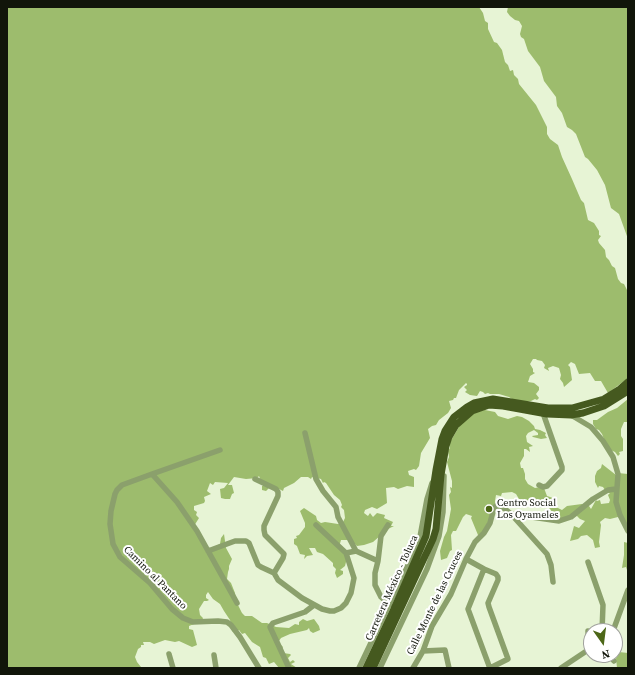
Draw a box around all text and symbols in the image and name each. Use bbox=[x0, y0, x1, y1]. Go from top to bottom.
place label: Centro Social Los Oyameles bbox=[497, 497, 559, 520]
marker: Centro Social Los Oyameles bbox=[484, 504, 494, 514]
street label: Carretera México - Toluca bbox=[363, 533, 421, 643]
street label: Camino al Pantano bbox=[121, 544, 189, 612]
street label: Calle Monte de las Cruces bbox=[405, 549, 465, 657]
north arrow bbox=[583, 623, 623, 663]
text: N bbox=[600, 646, 611, 662]

